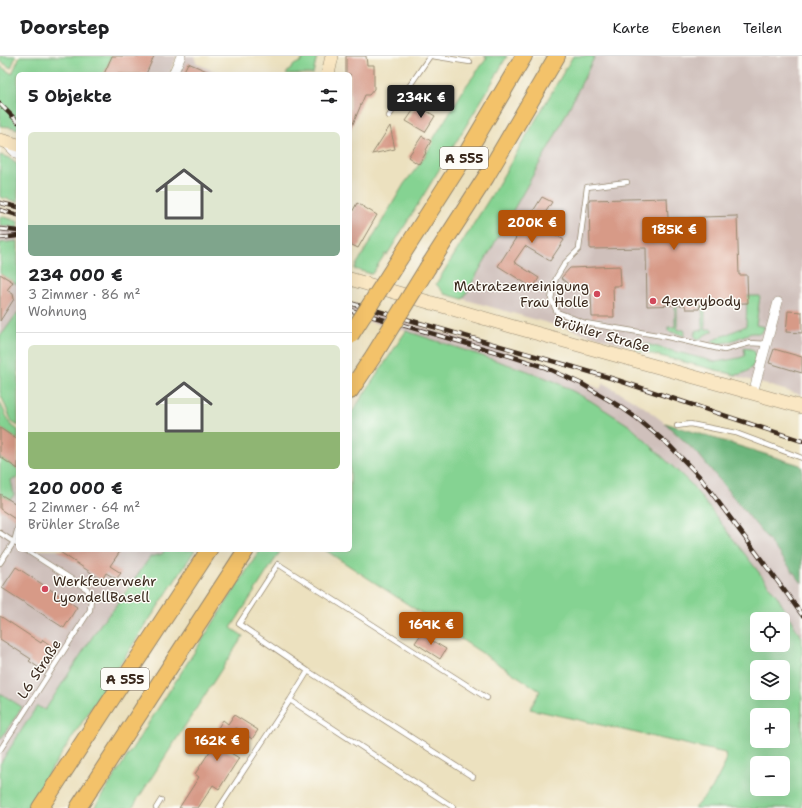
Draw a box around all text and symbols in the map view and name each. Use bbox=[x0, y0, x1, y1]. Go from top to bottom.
text: Doorstep bbox=[20, 15, 109, 40]
text: Karte bbox=[613, 19, 650, 37]
text: Ebenen bbox=[672, 19, 721, 37]
text: Teilen bbox=[743, 19, 782, 37]
text: 5 Objekte bbox=[28, 85, 112, 107]
icon: filters bbox=[318, 85, 340, 107]
pin: 234K € bbox=[388, 85, 454, 119]
text: 234K € bbox=[396, 89, 446, 106]
road number: A 555 bbox=[440, 147, 488, 169]
icon: home bbox=[148, 158, 220, 230]
pin: 200K € bbox=[499, 210, 565, 244]
text: 200K € bbox=[507, 214, 557, 231]
pin: 185K € bbox=[641, 217, 707, 251]
text: 185K € bbox=[651, 221, 697, 238]
text: 234 000 € bbox=[28, 264, 123, 286]
place label: Matratzenreinigung Frau Holle bbox=[454, 277, 589, 311]
text: 3 Zimmer · 86 m² bbox=[28, 286, 140, 303]
marker: Matratzenreinigung Frau Holle bbox=[592, 289, 602, 299]
place label: 4everybody bbox=[661, 292, 741, 310]
marker: 4everybody bbox=[648, 296, 658, 306]
text: Wohnung bbox=[28, 303, 87, 320]
street label: Brühler Straße bbox=[552, 312, 652, 356]
icon: home bbox=[148, 371, 220, 443]
text: 200 000 € bbox=[28, 477, 123, 499]
text: 2 Zimmer · 64 m² bbox=[28, 499, 140, 516]
text: Brühler Straße bbox=[28, 516, 120, 533]
place label: Werkfeuerwehr LyondellBasell bbox=[53, 572, 157, 606]
marker: Werkfeuerwehr LyondellBasell bbox=[40, 584, 50, 594]
pin: 169K € bbox=[398, 612, 464, 646]
map controls bbox=[750, 612, 790, 796]
button: locate bbox=[750, 612, 790, 652]
text: 169K € bbox=[408, 616, 454, 633]
street label: L6 Straße bbox=[13, 636, 65, 702]
button: layers bbox=[750, 660, 790, 700]
road number: A 555 bbox=[101, 668, 149, 690]
button: + bbox=[750, 708, 790, 748]
pin: 162K € bbox=[184, 728, 250, 762]
text: 162K € bbox=[194, 732, 240, 749]
button: − bbox=[750, 756, 790, 796]

